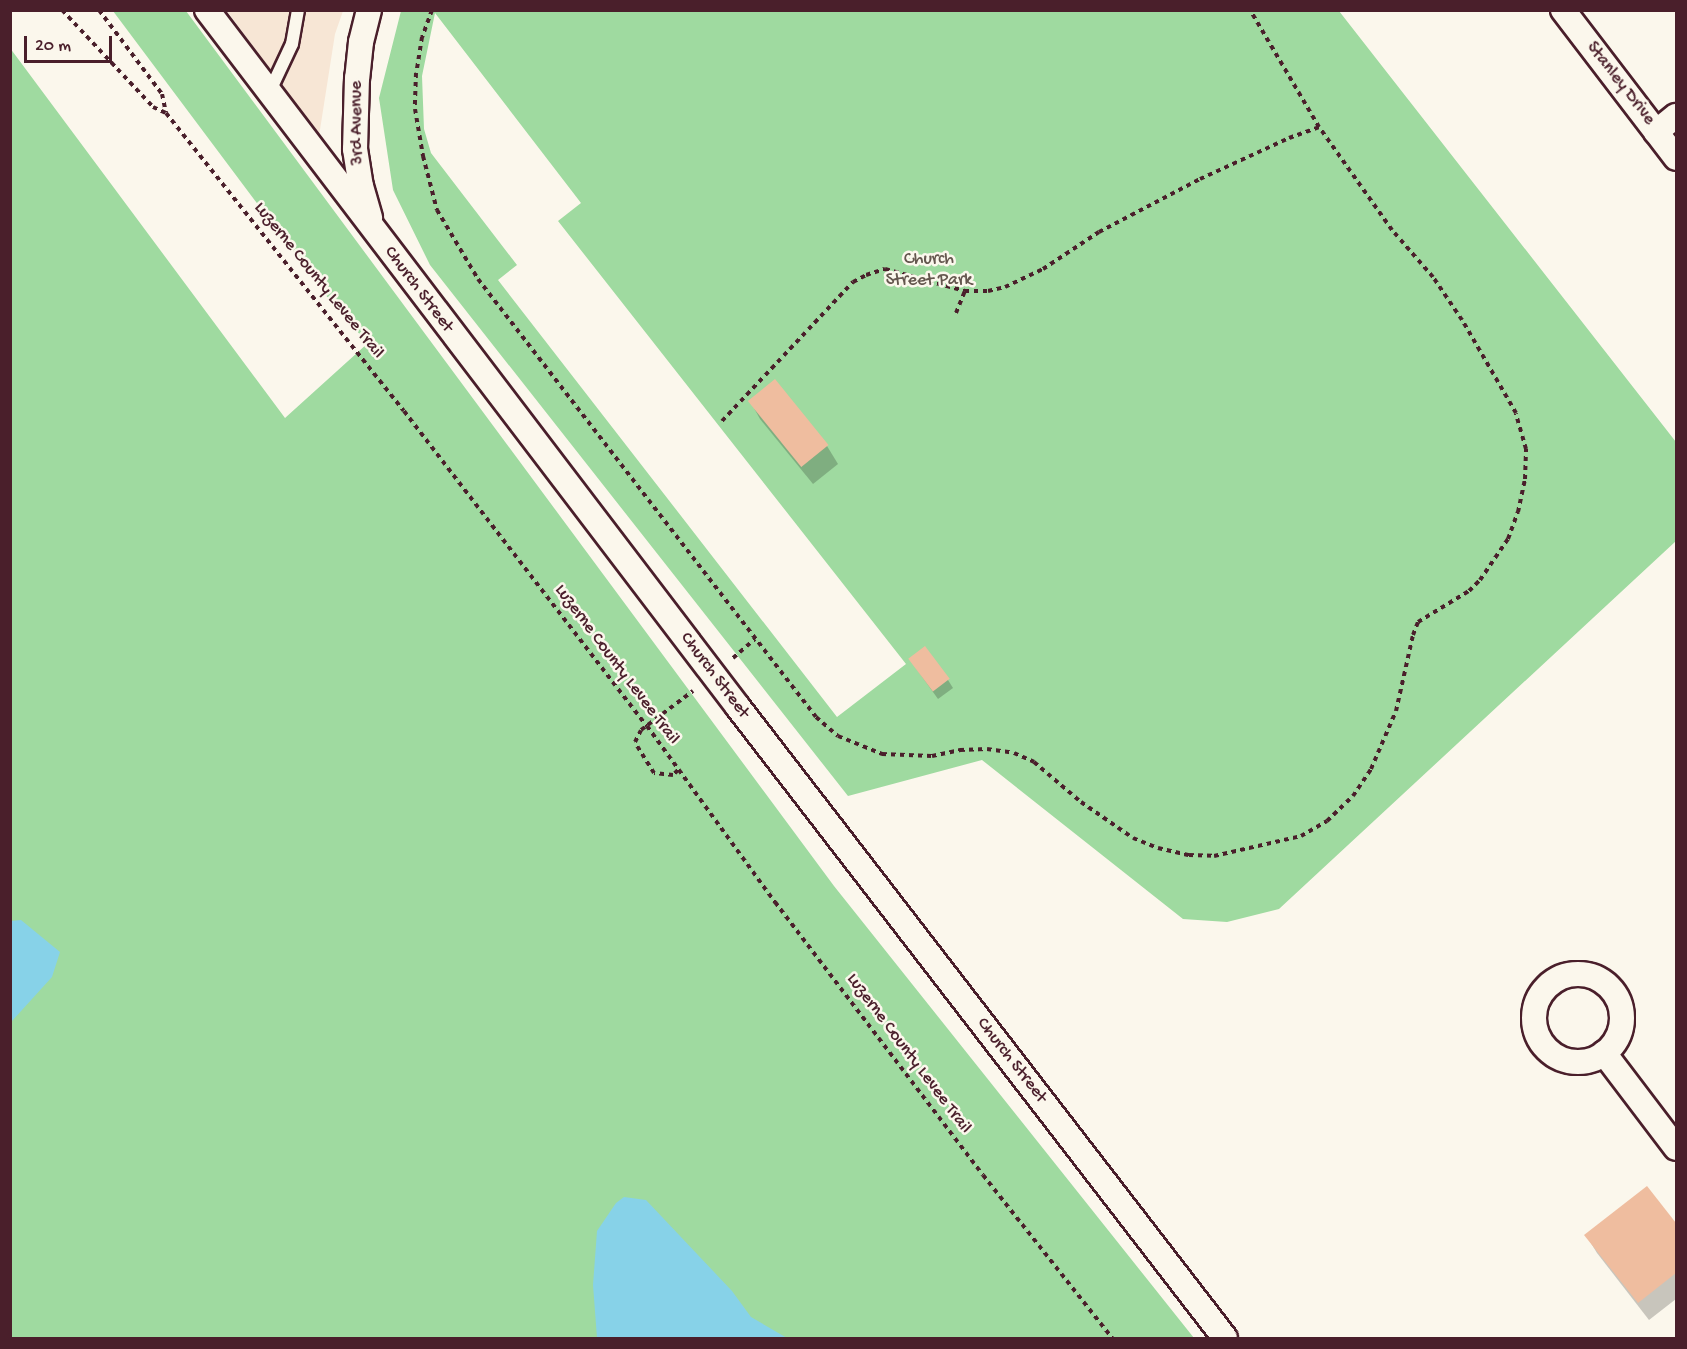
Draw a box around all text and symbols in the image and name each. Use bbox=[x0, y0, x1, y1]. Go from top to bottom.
scale bar bbox=[27, 24, 116, 62]
text: 20 m bbox=[35, 36, 71, 57]
street label: Stanley Drive bbox=[1581, 38, 1659, 130]
street label: 3rd Avenue bbox=[346, 80, 370, 166]
street label: Luzerne County Levee Trail bbox=[248, 198, 388, 364]
street label: Church Street bbox=[379, 243, 457, 337]
park label: Church Street Park bbox=[886, 250, 972, 292]
street label: Luzerne County Levee Trail bbox=[549, 581, 683, 749]
street label: Church Street bbox=[675, 629, 753, 723]
street label: Luzerne County Levee Trail bbox=[841, 970, 975, 1138]
street label: Church Street bbox=[971, 1014, 1051, 1108]

